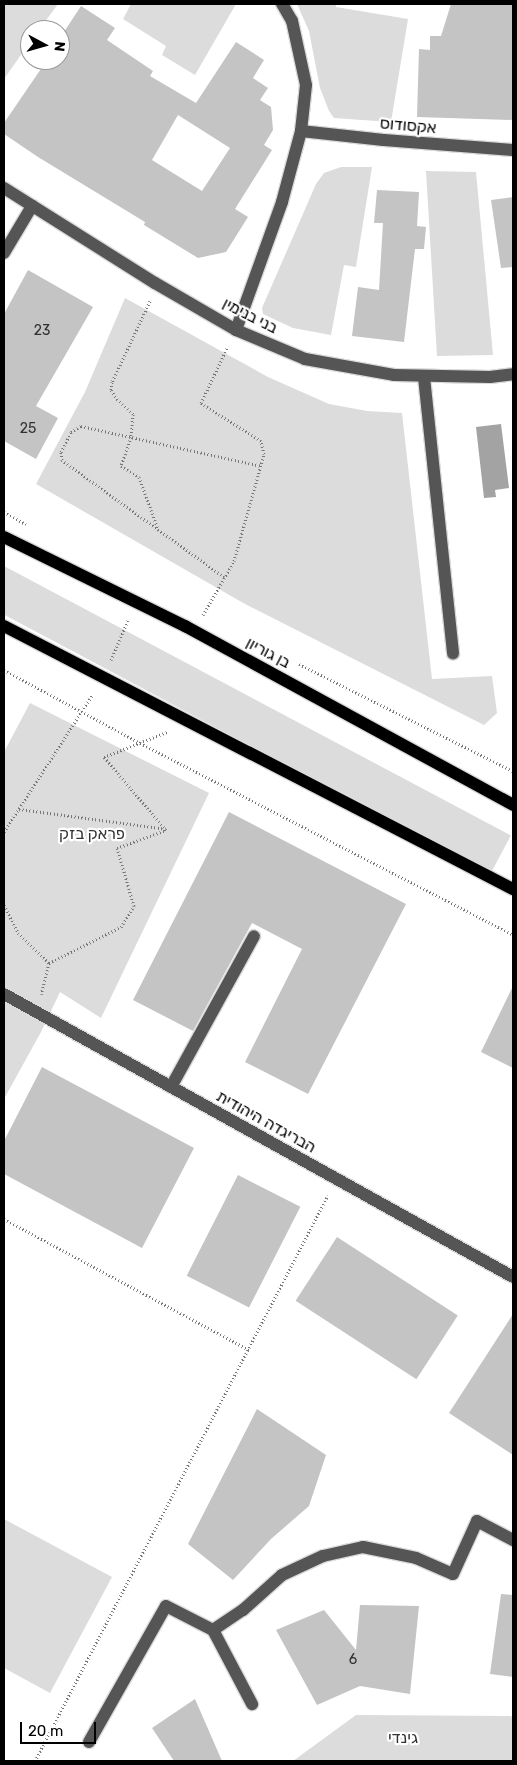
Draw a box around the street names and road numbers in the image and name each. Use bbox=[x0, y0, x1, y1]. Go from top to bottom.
street label: אקסודוס bbox=[379, 114, 437, 138]
street label: בני בנימין bbox=[219, 294, 281, 338]
street label: בן גוריון bbox=[242, 633, 294, 673]
street label: הבריגדה היהודית bbox=[213, 1087, 319, 1157]

